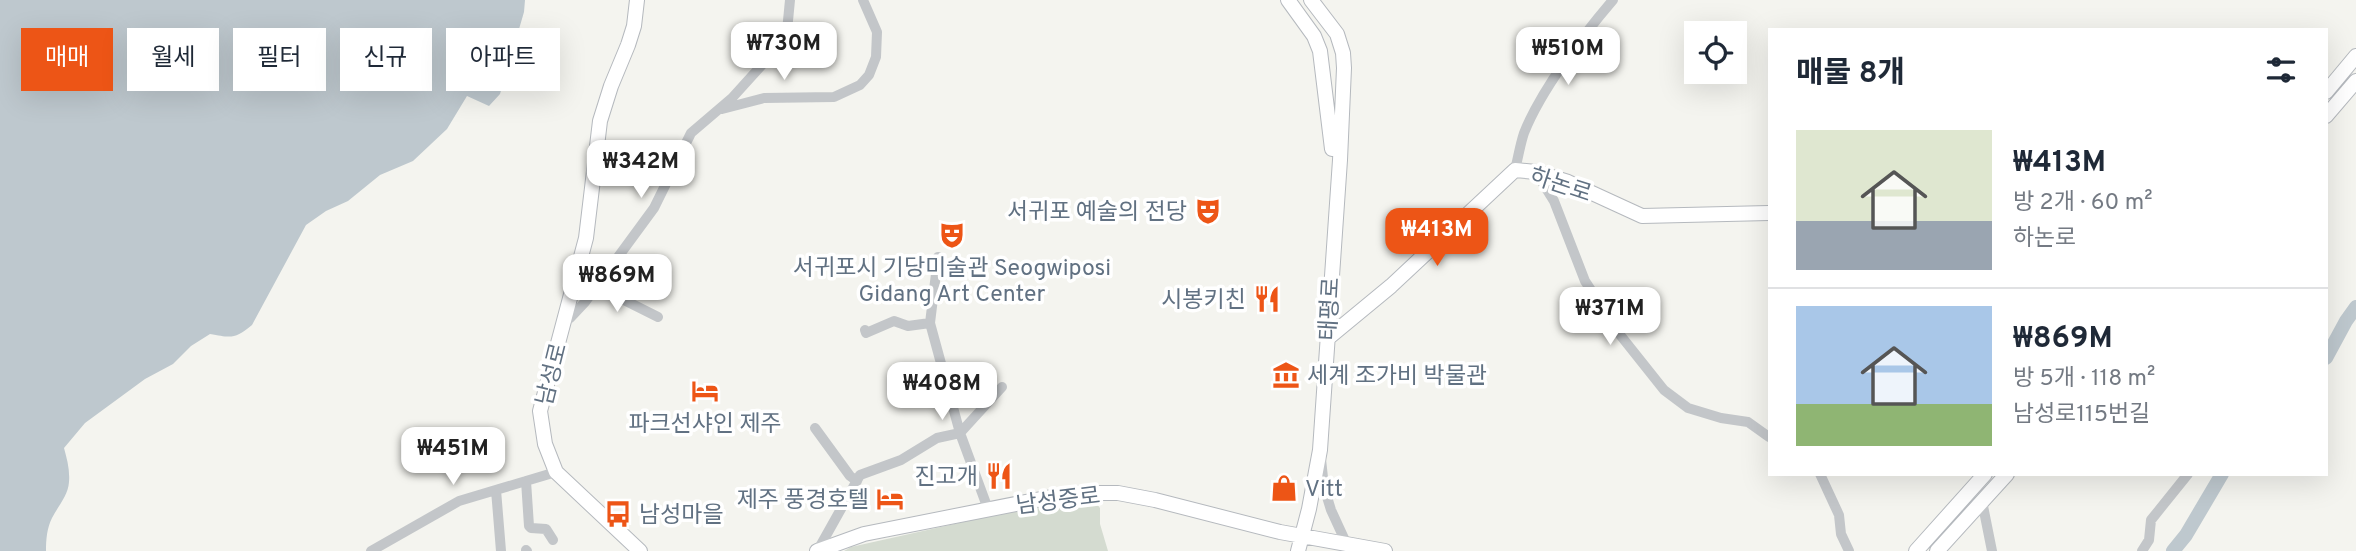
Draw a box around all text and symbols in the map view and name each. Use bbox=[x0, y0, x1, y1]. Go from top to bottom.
map controls bbox=[1684, 21, 1747, 84]
button: locate bbox=[1684, 21, 1747, 84]
pin: ₩730M bbox=[735, 22, 833, 82]
chip: 매매 bbox=[21, 28, 113, 91]
chip: 월세 bbox=[127, 28, 219, 91]
chip: 필터 bbox=[233, 28, 326, 91]
chip: 신규 bbox=[340, 28, 432, 91]
chip: 아파트 bbox=[446, 28, 560, 91]
pin: ₩510M bbox=[1519, 28, 1617, 87]
text: ₩730M bbox=[747, 30, 821, 59]
text: ₩510M bbox=[1532, 35, 1604, 64]
icon: filters bbox=[2262, 51, 2300, 89]
text: 매물 8개 bbox=[1796, 56, 1905, 93]
pin: ₩342M bbox=[592, 140, 690, 200]
text: ₩413M bbox=[2013, 145, 2106, 182]
text: ₩342M bbox=[603, 148, 679, 177]
icon: home bbox=[1852, 158, 1936, 242]
street label: 하논로 bbox=[1526, 163, 1595, 210]
text: 방 2개 · 60 m² bbox=[2013, 189, 2153, 218]
theatre icon: 서귀포 예술의 전당 bbox=[1193, 196, 1223, 226]
place label: 서귀포 예술의 전당 bbox=[1007, 199, 1187, 228]
pin: ₩413M bbox=[1388, 208, 1486, 268]
text: ₩413M bbox=[1401, 216, 1473, 245]
theatre icon: 서귀포시 기당미술관 Seogwiposi Gidang Art Center bbox=[937, 220, 967, 250]
text: 하논로 bbox=[2013, 225, 2076, 254]
pin: ₩869M bbox=[568, 254, 666, 314]
place label: 서귀포시 기당미술관 Seogwiposi Gidang Art Center bbox=[793, 255, 1111, 310]
text: ₩869M bbox=[579, 262, 655, 291]
street label: 태평로 bbox=[1315, 277, 1348, 342]
restaurant icon: 시봉키친 bbox=[1252, 284, 1282, 314]
place label: 시봉키친 bbox=[1161, 287, 1246, 316]
pin: ₩371M bbox=[1561, 288, 1659, 347]
text: ₩371M bbox=[1575, 295, 1645, 324]
text: ₩869M bbox=[2013, 321, 2113, 358]
icon: home bbox=[1852, 334, 1936, 418]
street label: 남성로 bbox=[532, 340, 575, 409]
museum icon: 세계 조가비 박물관 bbox=[1271, 360, 1301, 390]
pin: ₩408M bbox=[893, 362, 991, 422]
place label: 세계 조가비 박물관 bbox=[1307, 363, 1487, 392]
text: 방 5개 · 118 m² bbox=[2013, 365, 2155, 394]
text: ₩408M bbox=[903, 370, 981, 399]
hotel icon: 파크선샤인 제주 bbox=[690, 376, 720, 406]
text: 남성로115번길 bbox=[2013, 401, 2150, 430]
place label: 파크선샤인 제주 bbox=[628, 411, 782, 440]
pin: ₩451M bbox=[404, 428, 502, 487]
text: ₩451M bbox=[417, 435, 489, 464]
restaurant icon: 진고개 bbox=[984, 461, 1014, 491]
place label: 진고개 bbox=[915, 464, 978, 493]
shop icon: Vitt bbox=[1269, 473, 1299, 503]
place label: Vitt bbox=[1305, 476, 1343, 505]
street label: 남성중로 bbox=[1015, 483, 1102, 522]
hotel icon: 제주 풍경호텔 bbox=[875, 484, 905, 514]
place label: 제주 풍경호텔 bbox=[737, 487, 869, 516]
bus stop icon: 남성마을 bbox=[603, 499, 633, 529]
place label: 남성마을 bbox=[639, 502, 724, 531]

